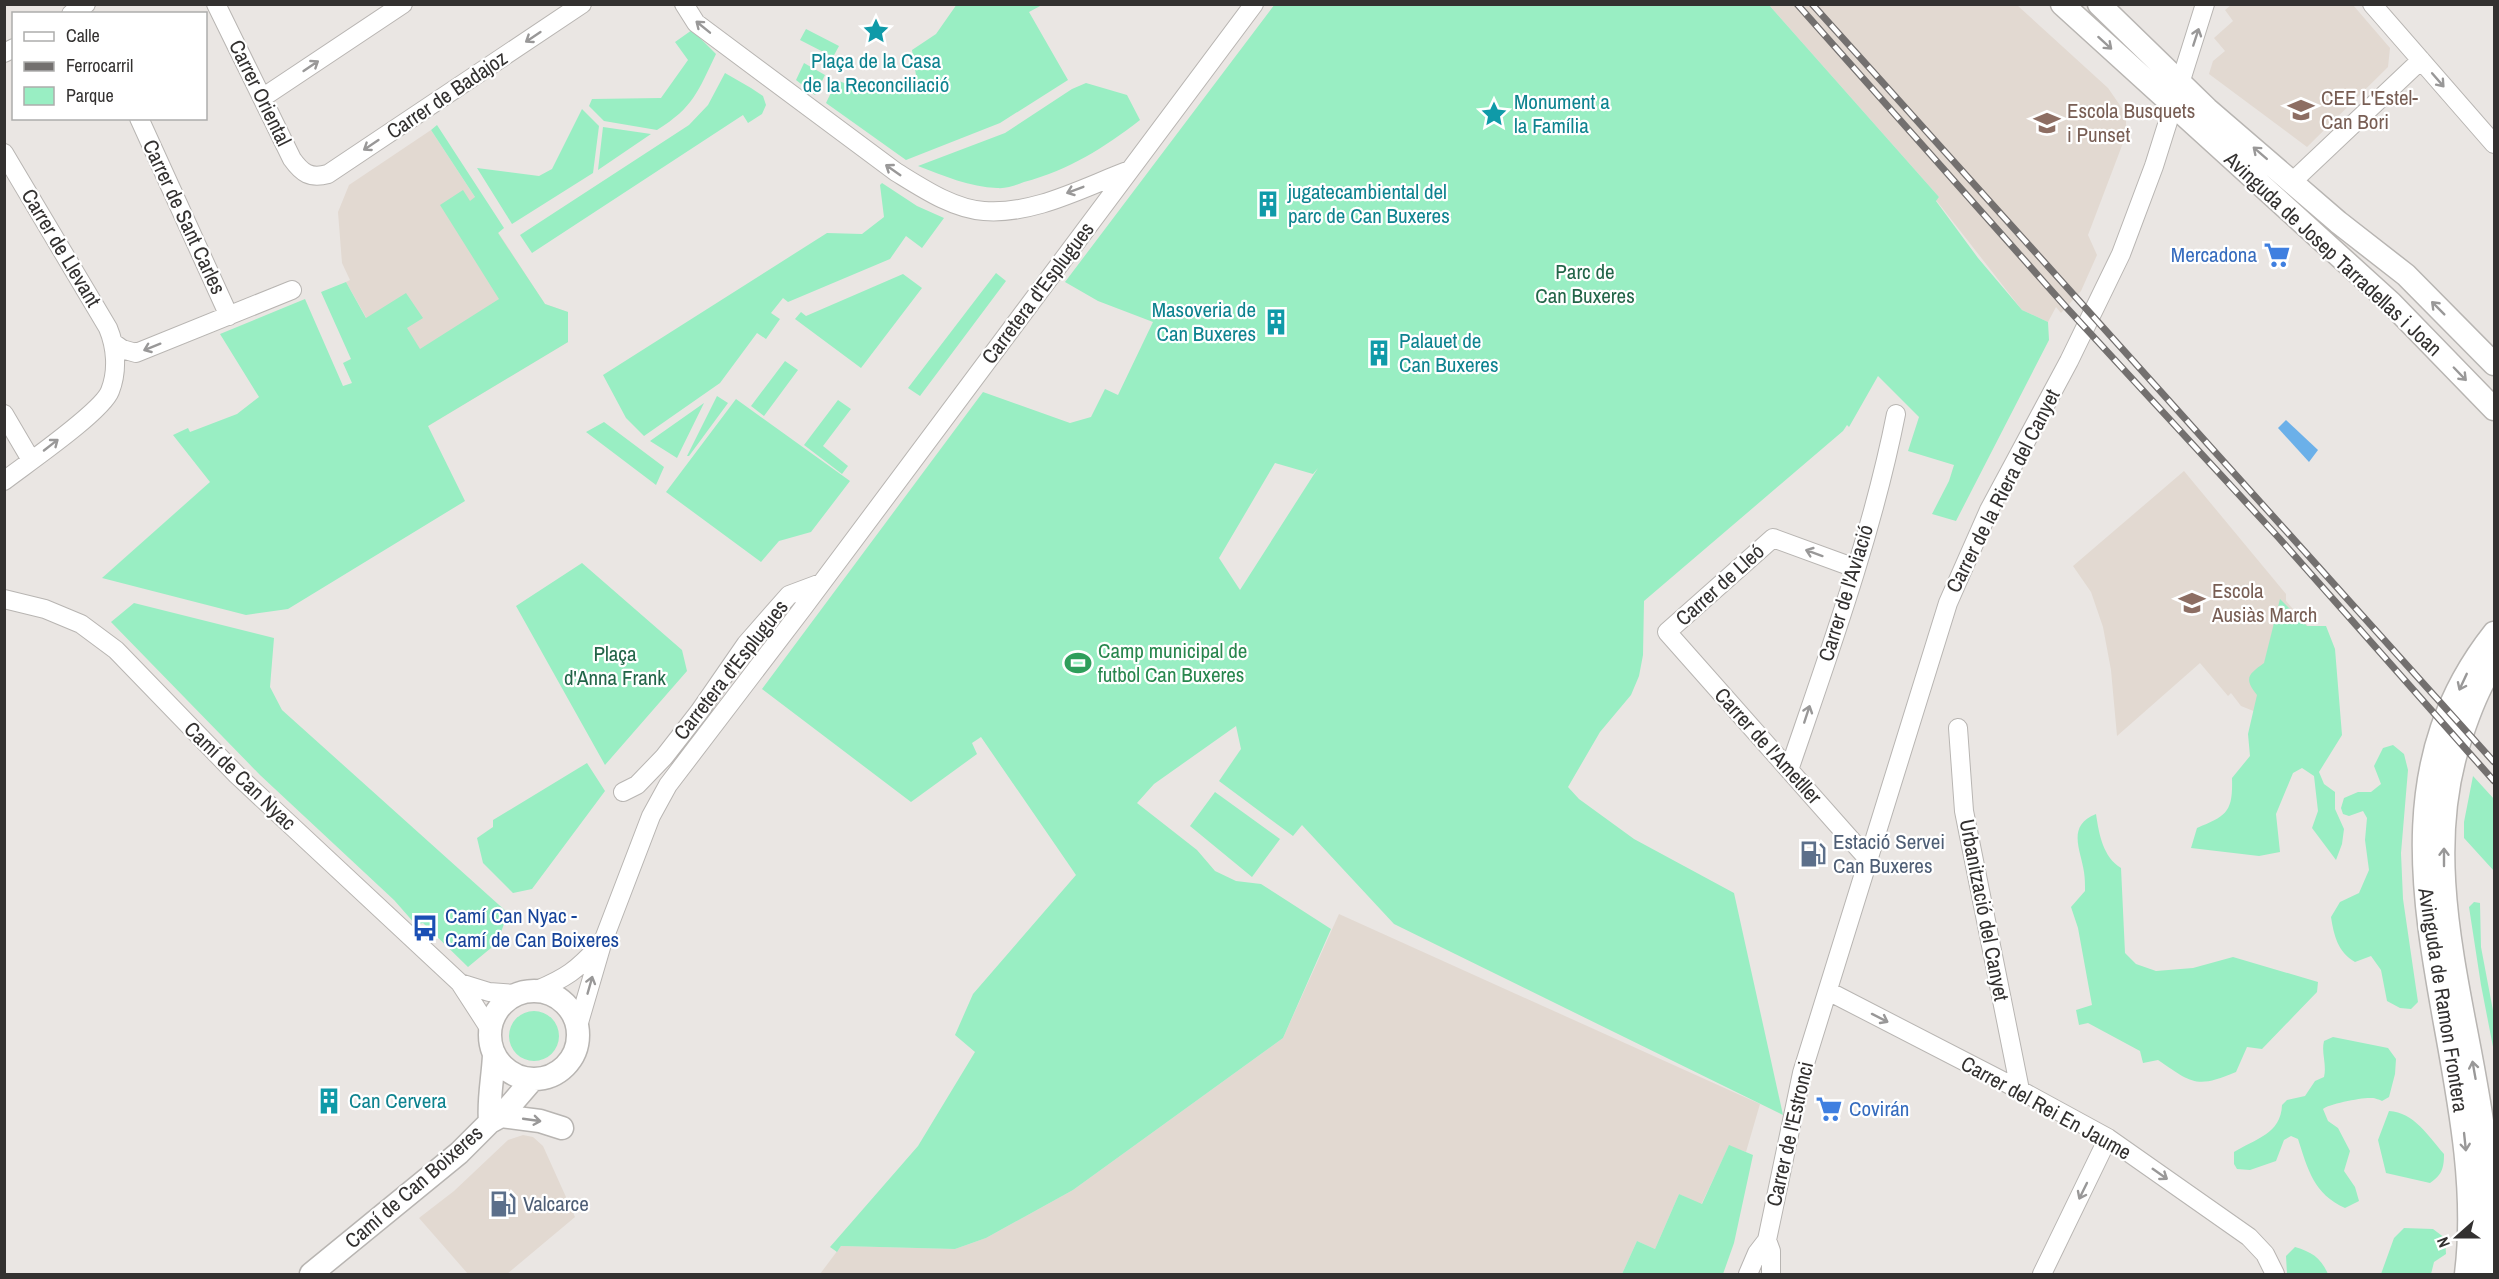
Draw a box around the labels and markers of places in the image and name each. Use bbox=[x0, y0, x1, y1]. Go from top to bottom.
place icon: Plaça de la Casa de la Reconciliació bbox=[861, 16, 891, 46]
place label: Plaça de la Casa de la Reconciliació bbox=[803, 46, 949, 99]
place label: CEE L'Estel- Can Bori bbox=[2321, 83, 2418, 136]
place label: Monument a la Família bbox=[1514, 87, 1610, 140]
school or university icon: CEE L'Estel- Can Bori bbox=[2286, 95, 2316, 125]
place label: Escola Busquets i Punset bbox=[2067, 96, 2195, 149]
place icon: Monument a la Família bbox=[1479, 99, 1509, 129]
school or university icon: Escola Busquets i Punset bbox=[2032, 108, 2062, 138]
place label: jugatecambiental del parc de Can Buxeres bbox=[1287, 177, 1450, 230]
building icon: jugatecambiental del parc de Can Buxeres bbox=[1253, 189, 1283, 219]
place label: Mercadona bbox=[2171, 240, 2257, 269]
supermarket icon: Mercadona bbox=[2262, 240, 2292, 270]
place label: Masoveria de Can Buxeres bbox=[1152, 295, 1256, 348]
building icon: Masoveria de Can Buxeres bbox=[1261, 307, 1291, 337]
place label: Palauet de Can Buxeres bbox=[1399, 326, 1499, 379]
building icon: Palauet de Can Buxeres bbox=[1364, 338, 1394, 368]
place label: Escola Ausiàs March bbox=[2211, 576, 2317, 629]
school or university icon: Escola Ausiàs March bbox=[2177, 588, 2207, 618]
place label: Camp municipal de futbol Can Buxeres bbox=[1098, 636, 1247, 689]
sports icon: Camp municipal de futbol Can Buxeres bbox=[1063, 648, 1093, 678]
place label: Estació Servei Can Buxeres bbox=[1833, 827, 1945, 880]
fuel station icon: Estació Servei Can Buxeres bbox=[1798, 839, 1828, 869]
place label: Camí Can Nyac - Camí de Can Boixeres bbox=[445, 901, 619, 954]
bus stop icon: Camí Can Nyac - Camí de Can Boixeres bbox=[410, 913, 440, 943]
building icon: Can Cervera bbox=[314, 1086, 344, 1116]
place label: Can Cervera bbox=[349, 1086, 447, 1115]
supermarket icon: Covirán bbox=[1814, 1094, 1844, 1124]
place label: Covirán bbox=[1849, 1094, 1909, 1123]
fuel station icon: Valcarce bbox=[488, 1189, 518, 1219]
place label: Valcarce bbox=[523, 1189, 589, 1218]

